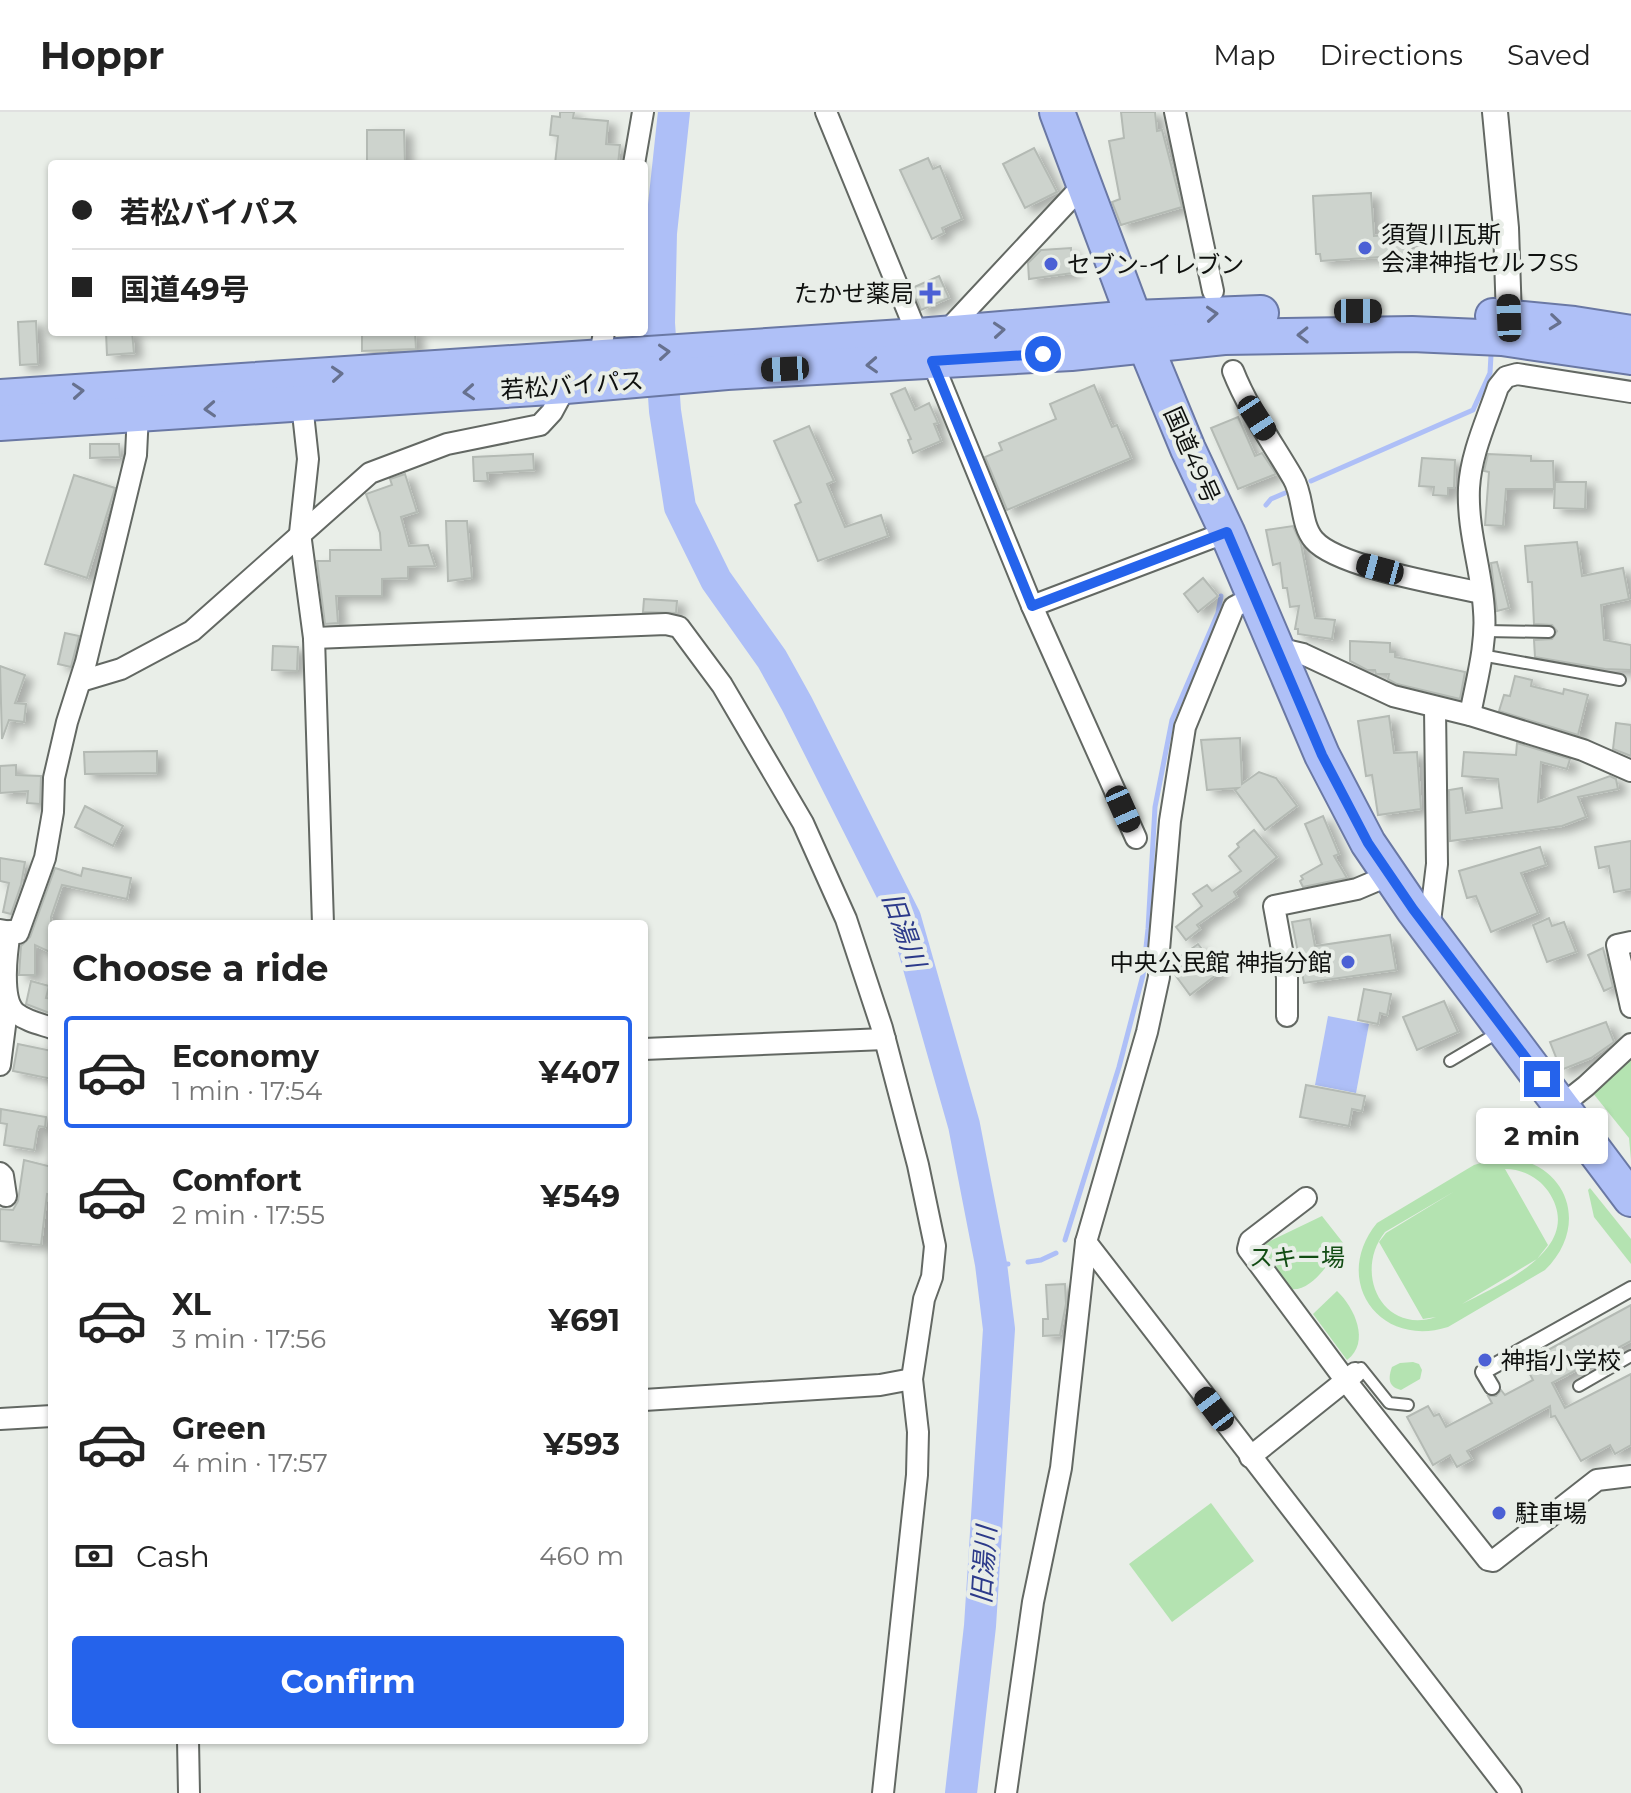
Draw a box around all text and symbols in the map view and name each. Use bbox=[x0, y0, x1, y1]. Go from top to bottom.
text: Hoppr bbox=[40, 32, 164, 79]
text: Map bbox=[1213, 38, 1275, 72]
text: Directions bbox=[1319, 38, 1463, 72]
text: Saved bbox=[1507, 38, 1591, 72]
text: 若松バイパス bbox=[120, 194, 299, 231]
place label: 須賀川瓦斯 会津神指セルフSS bbox=[1381, 220, 1579, 277]
marker: 須賀川瓦斯 会津神指セルフSS bbox=[1356, 239, 1374, 257]
place label: セブン-イレブン bbox=[1067, 250, 1244, 279]
marker: セブン-イレブン bbox=[1042, 255, 1060, 273]
text: 国道49号 bbox=[120, 271, 250, 308]
place label: たかせ薬局 bbox=[794, 279, 914, 308]
marker: たかせ薬局 bbox=[921, 284, 939, 302]
car bbox=[1496, 294, 1522, 342]
car bbox=[1334, 299, 1382, 323]
one-way arrow bbox=[1206, 306, 1219, 323]
one-way arrow bbox=[1549, 313, 1562, 330]
one-way arrow bbox=[993, 322, 1006, 339]
one-way arrow bbox=[1296, 327, 1309, 344]
route start bbox=[1025, 336, 1061, 372]
one-way arrow bbox=[658, 344, 671, 361]
car bbox=[760, 356, 810, 382]
one-way arrow bbox=[865, 356, 878, 373]
one-way arrow bbox=[331, 366, 344, 383]
street label: 若松バイパス bbox=[499, 366, 645, 404]
one-way arrow bbox=[72, 383, 85, 400]
one-way arrow bbox=[462, 384, 475, 401]
car bbox=[1234, 391, 1280, 445]
one-way arrow bbox=[203, 400, 216, 417]
street label: 国道49号 bbox=[1158, 402, 1226, 508]
car bbox=[1354, 551, 1406, 587]
car bbox=[1102, 782, 1144, 836]
water label: 旧湯川 bbox=[876, 888, 933, 975]
text: Choose a ride bbox=[72, 946, 329, 990]
place label: 中央公民館 神指分館 bbox=[1110, 948, 1332, 977]
marker: 中央公民館 神指分館 bbox=[1339, 953, 1357, 971]
icon: car bbox=[76, 1036, 148, 1108]
text: Economy bbox=[172, 1038, 319, 1075]
text: ¥407 bbox=[539, 1054, 620, 1091]
route end bbox=[1524, 1061, 1560, 1097]
text: 1 min · 17:54 bbox=[172, 1075, 322, 1107]
callout: 2 min bbox=[1476, 1107, 1608, 1163]
text: 2 min bbox=[1504, 1120, 1580, 1152]
icon: car bbox=[76, 1160, 148, 1232]
text: Comfort bbox=[172, 1162, 302, 1199]
text: ¥549 bbox=[540, 1178, 620, 1215]
text: 2 min · 17:55 bbox=[172, 1199, 325, 1231]
park label: スキー場 bbox=[1249, 1243, 1345, 1272]
icon: car bbox=[76, 1284, 148, 1356]
text: XL bbox=[172, 1286, 211, 1323]
text: ¥691 bbox=[548, 1302, 620, 1339]
text: 3 min · 17:56 bbox=[172, 1323, 326, 1355]
place label: 神指小学校 bbox=[1501, 1346, 1621, 1375]
marker: 神指小学校 bbox=[1476, 1351, 1494, 1369]
car bbox=[1190, 1383, 1238, 1435]
icon: car bbox=[76, 1408, 148, 1480]
text: Green bbox=[172, 1410, 266, 1447]
text: ¥593 bbox=[544, 1426, 620, 1463]
text: 4 min · 17:57 bbox=[172, 1447, 328, 1479]
place label: 駐車場 bbox=[1515, 1499, 1587, 1528]
marker: 駐車場 bbox=[1490, 1504, 1508, 1522]
water label: 旧湯川 bbox=[965, 1522, 1003, 1605]
icon: cash bbox=[72, 1534, 116, 1578]
text: Cash bbox=[136, 1538, 210, 1575]
text: 460 m bbox=[539, 1540, 624, 1572]
button: Confirm bbox=[72, 1636, 624, 1728]

